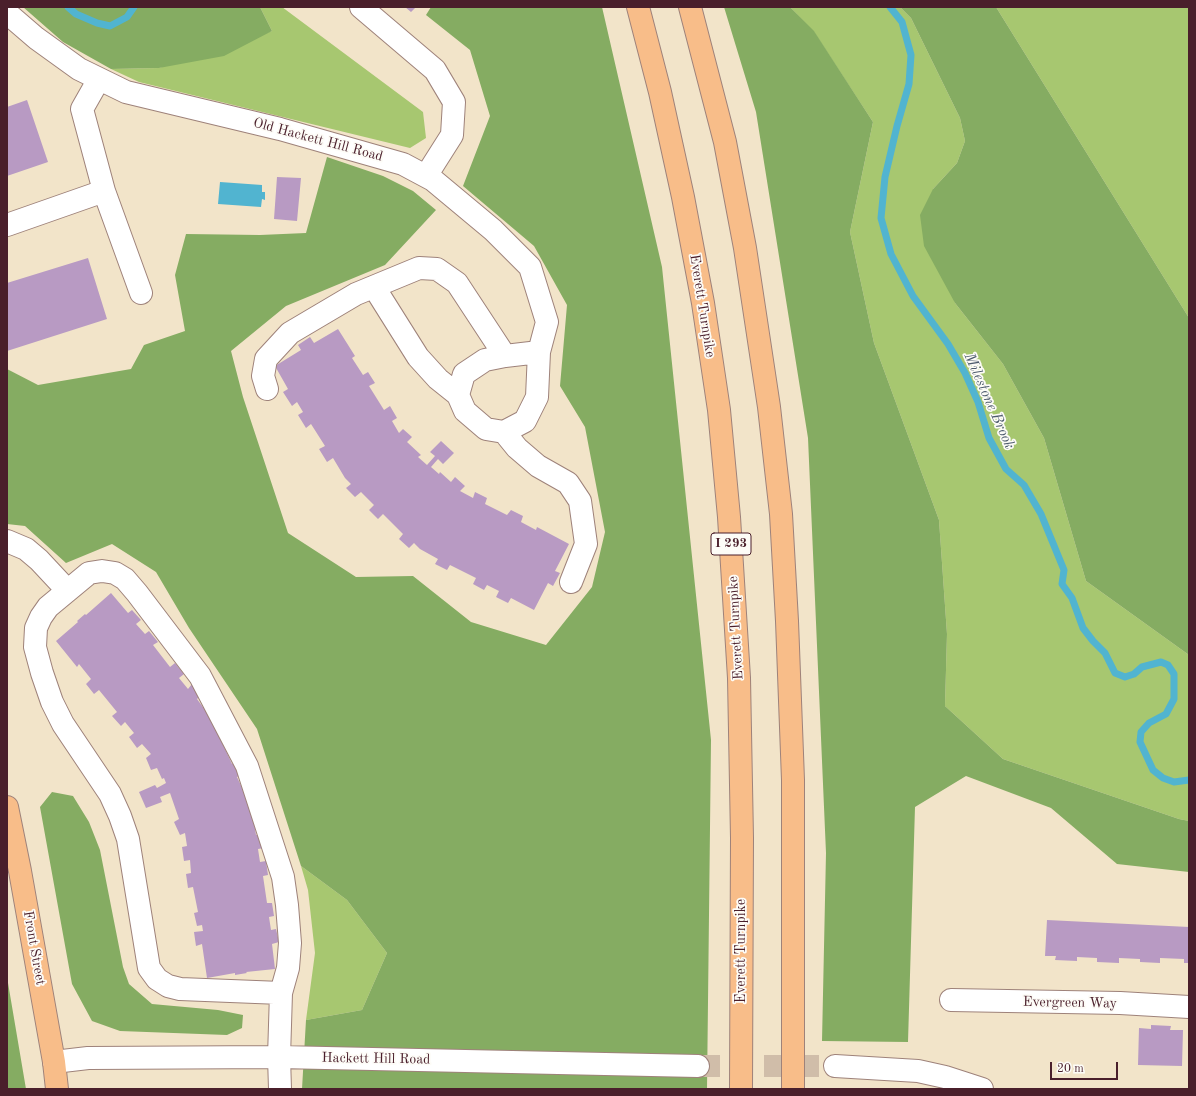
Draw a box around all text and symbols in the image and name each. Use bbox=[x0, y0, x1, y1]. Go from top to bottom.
street label: Old Hackett Hill Road bbox=[251, 115, 385, 165]
street label: Everett Turnpike bbox=[686, 253, 718, 359]
water label: Milestone Brook bbox=[960, 350, 1018, 452]
road number: I 293 bbox=[711, 533, 751, 555]
street label: Everett Turnpike bbox=[725, 575, 747, 681]
street label: Everett Turnpike bbox=[733, 899, 749, 1003]
street label: Front Street bbox=[19, 909, 49, 987]
street label: Evergreen Way bbox=[1023, 994, 1117, 1012]
street label: Hackett Hill Road bbox=[321, 1050, 431, 1068]
scale bar bbox=[1052, 1054, 1120, 1080]
text: 20 m bbox=[1057, 1063, 1084, 1075]

